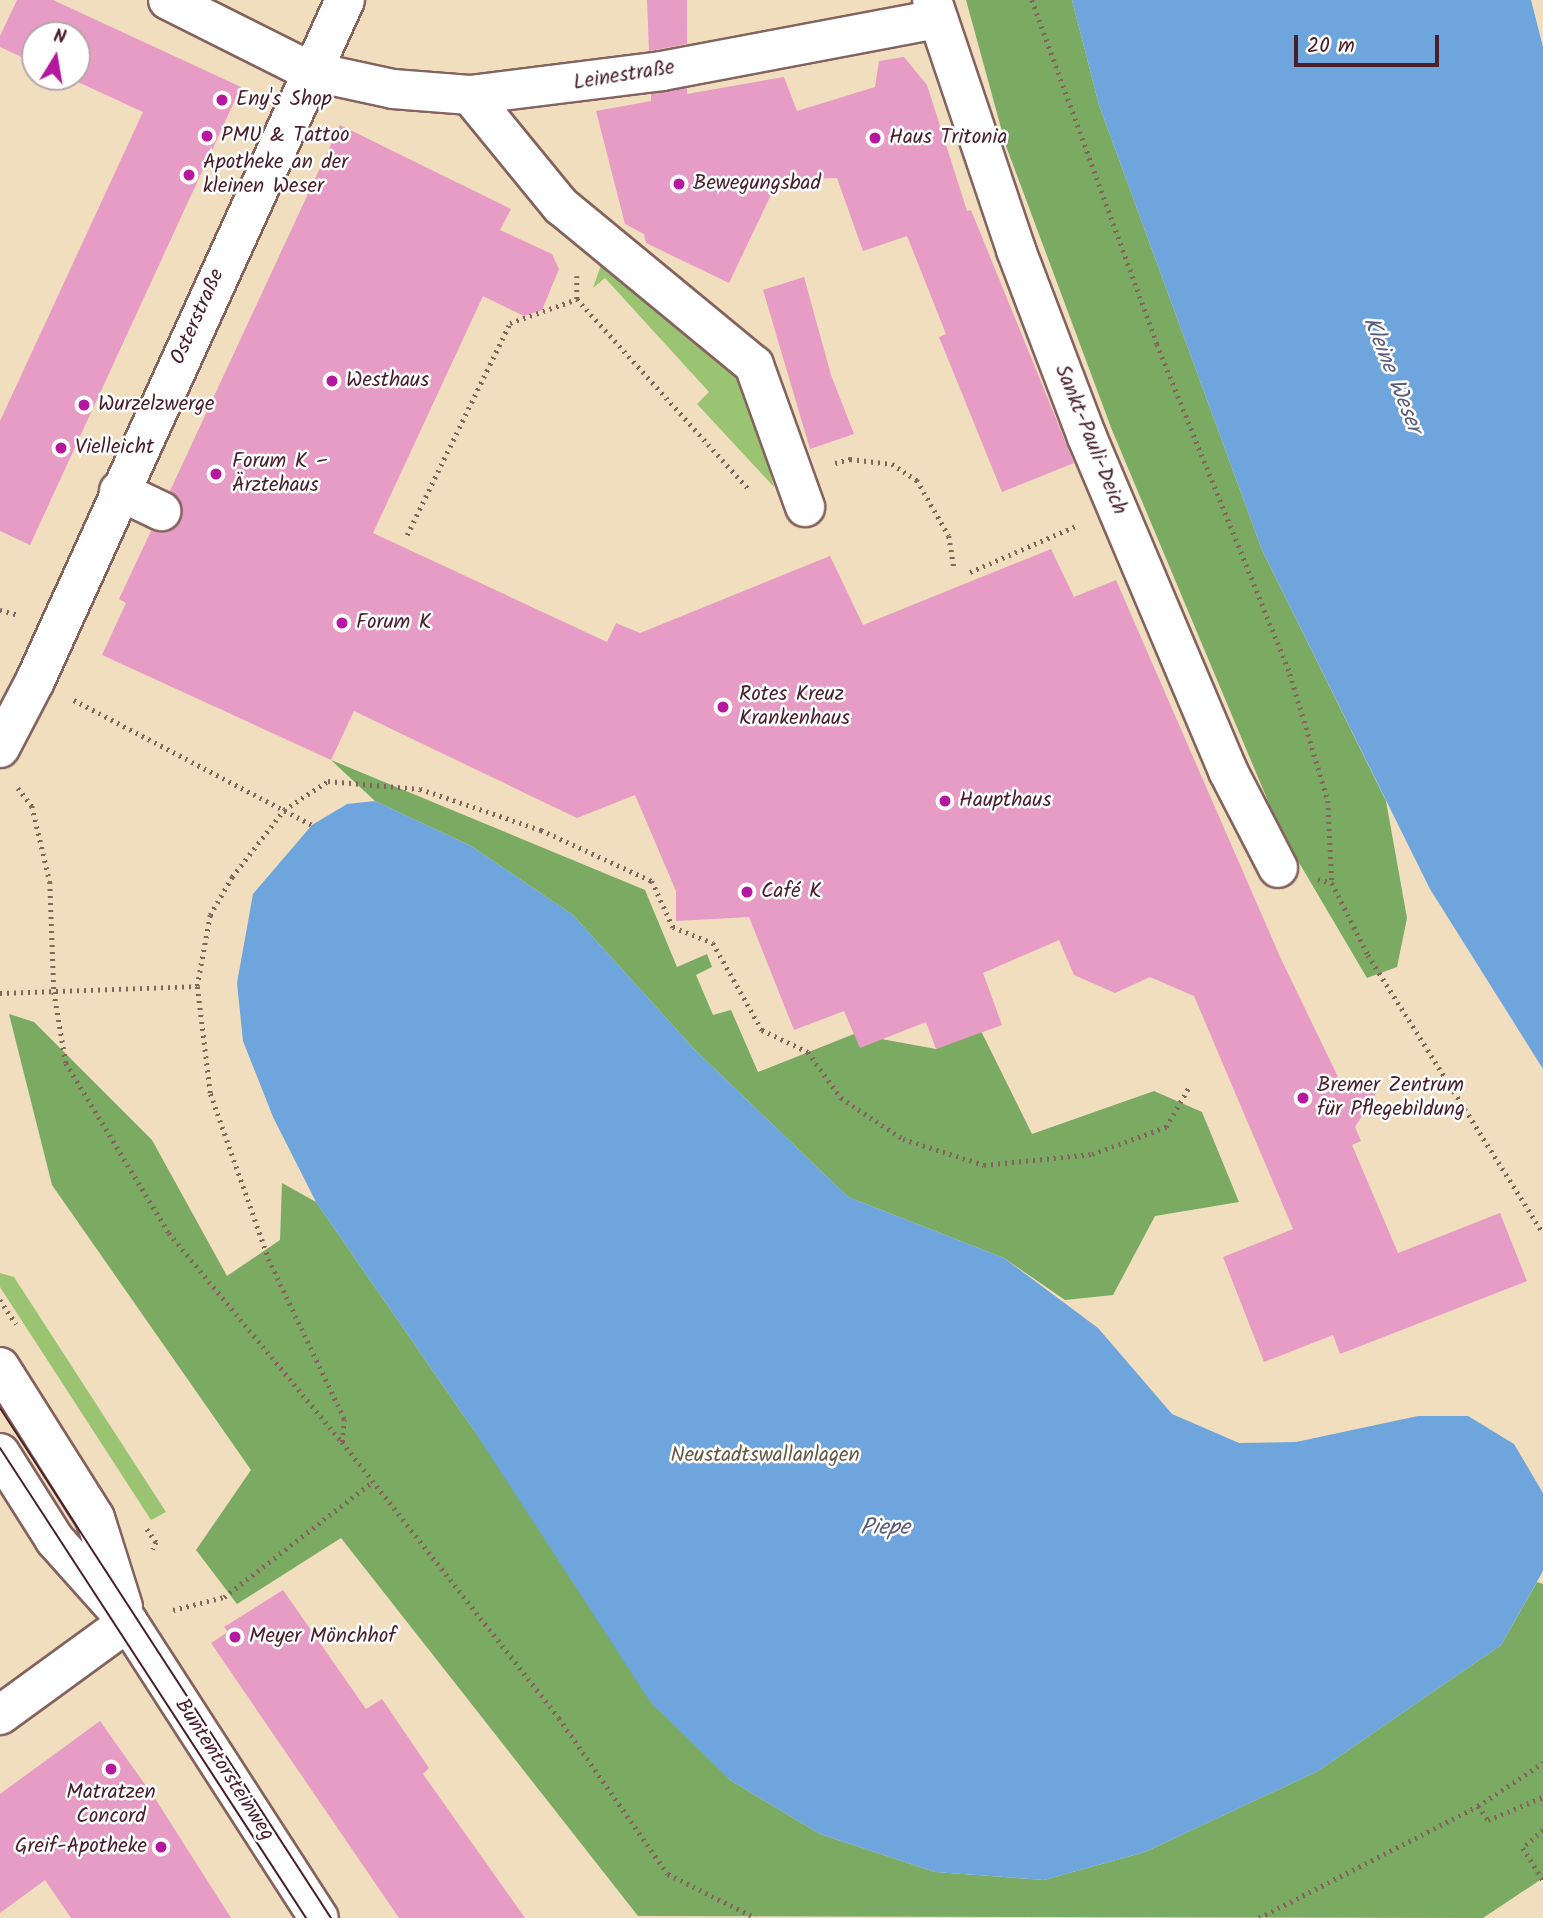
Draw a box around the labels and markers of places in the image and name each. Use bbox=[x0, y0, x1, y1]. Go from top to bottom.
place label: Eny's Shop bbox=[236, 87, 332, 113]
marker: Eny's Shop bbox=[214, 92, 230, 108]
place label: PMU & Tattoo bbox=[221, 123, 350, 149]
place label: Haus Tritonia bbox=[889, 125, 1007, 151]
marker: PMU & Tattoo bbox=[199, 128, 215, 144]
marker: Haus Tritonia bbox=[867, 130, 883, 146]
place label: Apotheke an der kleinen Weser bbox=[203, 150, 348, 200]
marker: Apotheke an der kleinen Weser bbox=[181, 167, 197, 183]
place label: Bewegungsbad bbox=[693, 171, 821, 197]
marker: Bewegungsbad bbox=[671, 176, 687, 192]
place label: Westhaus bbox=[346, 368, 429, 394]
marker: Westhaus bbox=[324, 373, 340, 389]
place label: Wurzelzwerge bbox=[98, 392, 215, 418]
marker: Wurzelzwerge bbox=[76, 397, 92, 413]
place label: Vielleicht bbox=[75, 435, 154, 461]
marker: Vielleicht bbox=[53, 440, 69, 456]
place label: Forum K – Ärztehaus bbox=[232, 449, 328, 499]
marker: Forum K – Ärztehaus bbox=[206, 464, 226, 484]
place label: Forum K bbox=[356, 610, 431, 636]
marker: Forum K bbox=[334, 615, 350, 631]
place label: Rotes Kreuz Krankenhaus bbox=[739, 682, 850, 732]
marker: Rotes Kreuz Krankenhaus bbox=[713, 697, 733, 717]
place label: Haupthaus bbox=[959, 788, 1051, 814]
marker: Haupthaus bbox=[937, 793, 953, 809]
place label: Café K bbox=[761, 879, 821, 905]
marker: Café K bbox=[739, 884, 755, 900]
place label: Bremer Zentrum für Pflegebildung bbox=[1317, 1073, 1465, 1123]
marker: Bremer Zentrum für Pflegebildung bbox=[1295, 1090, 1311, 1106]
place label: Meyer Mönchhof bbox=[249, 1624, 396, 1650]
marker: Meyer Mönchhof bbox=[227, 1629, 243, 1645]
marker: Matratzen Concord bbox=[103, 1761, 119, 1777]
place label: Matratzen Concord bbox=[66, 1780, 156, 1830]
place label: Greif-Apotheke bbox=[15, 1834, 147, 1860]
marker: Greif-Apotheke bbox=[153, 1839, 169, 1855]

